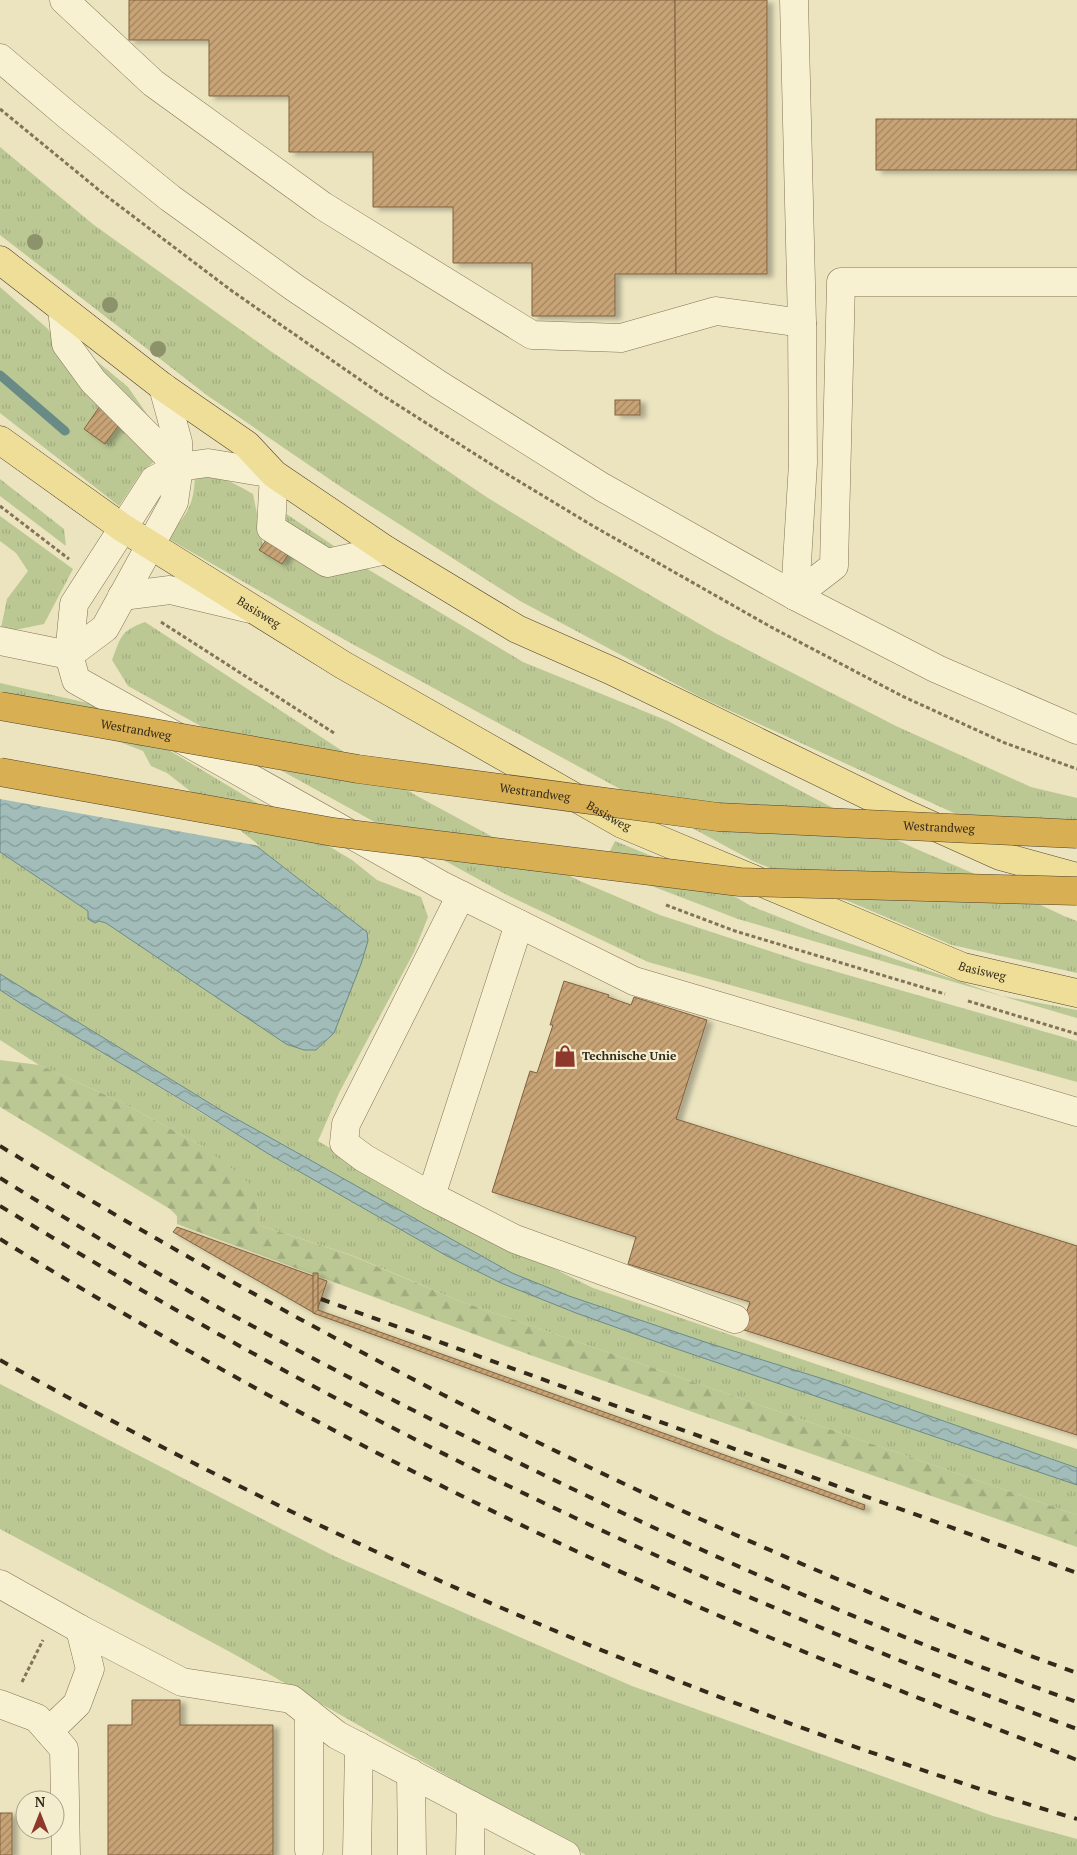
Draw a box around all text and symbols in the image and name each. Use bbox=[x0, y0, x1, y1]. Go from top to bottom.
street label: Basisweg bbox=[234, 593, 284, 632]
street label: Westrandweg bbox=[99, 716, 173, 743]
street label: Westrandweg bbox=[499, 780, 572, 804]
street label: Basisweg bbox=[584, 797, 634, 834]
street label: Westrandweg bbox=[903, 818, 976, 836]
street label: Basisweg bbox=[956, 958, 1008, 984]
shop icon: Technische Unie bbox=[552, 1043, 578, 1069]
place label: Technische Unie bbox=[582, 1048, 677, 1063]
north arrow bbox=[15, 1790, 65, 1840]
text: N bbox=[35, 1792, 46, 1811]

